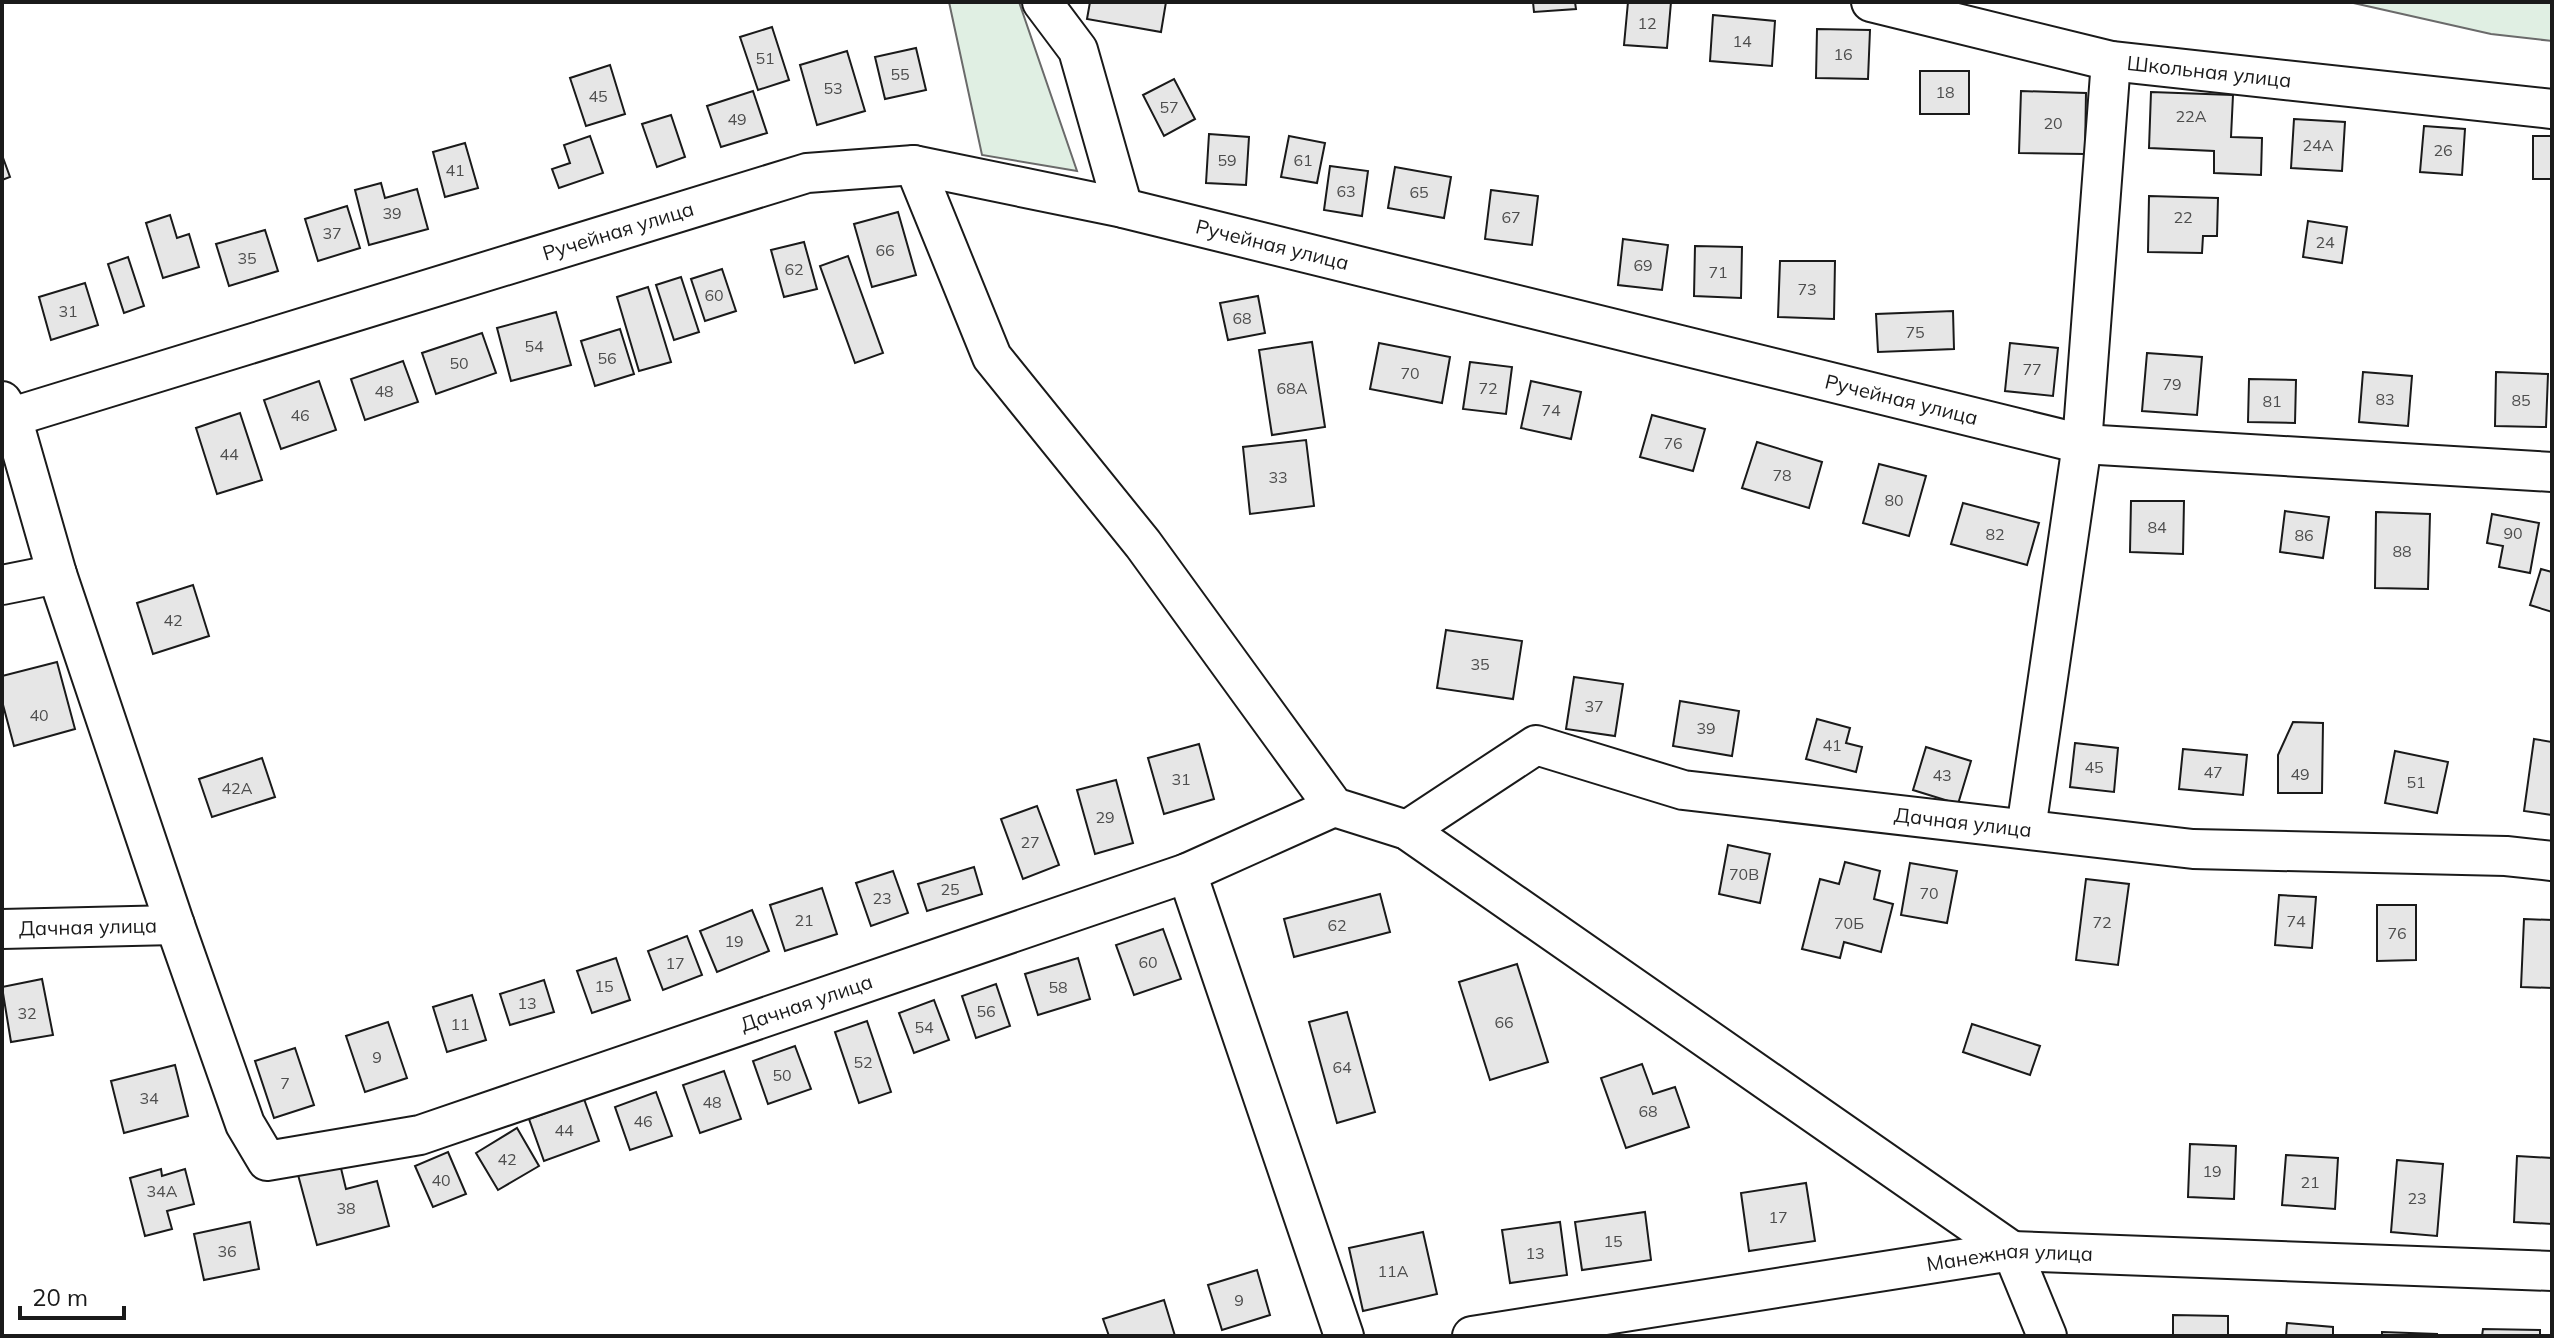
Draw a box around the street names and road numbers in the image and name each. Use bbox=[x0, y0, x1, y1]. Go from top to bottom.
street label: Школьная улица bbox=[2126, 50, 2293, 93]
street label: Ручейная улица bbox=[539, 196, 697, 265]
street label: Ручейная улица bbox=[1193, 213, 1352, 275]
street label: Ручейная улица bbox=[1822, 368, 1981, 430]
street label: Дачная улица bbox=[1893, 802, 2033, 842]
street label: Дачная улица bbox=[19, 912, 157, 941]
street label: Дачная улица bbox=[737, 968, 876, 1037]
street label: Манежная улица bbox=[1925, 1238, 2093, 1276]

